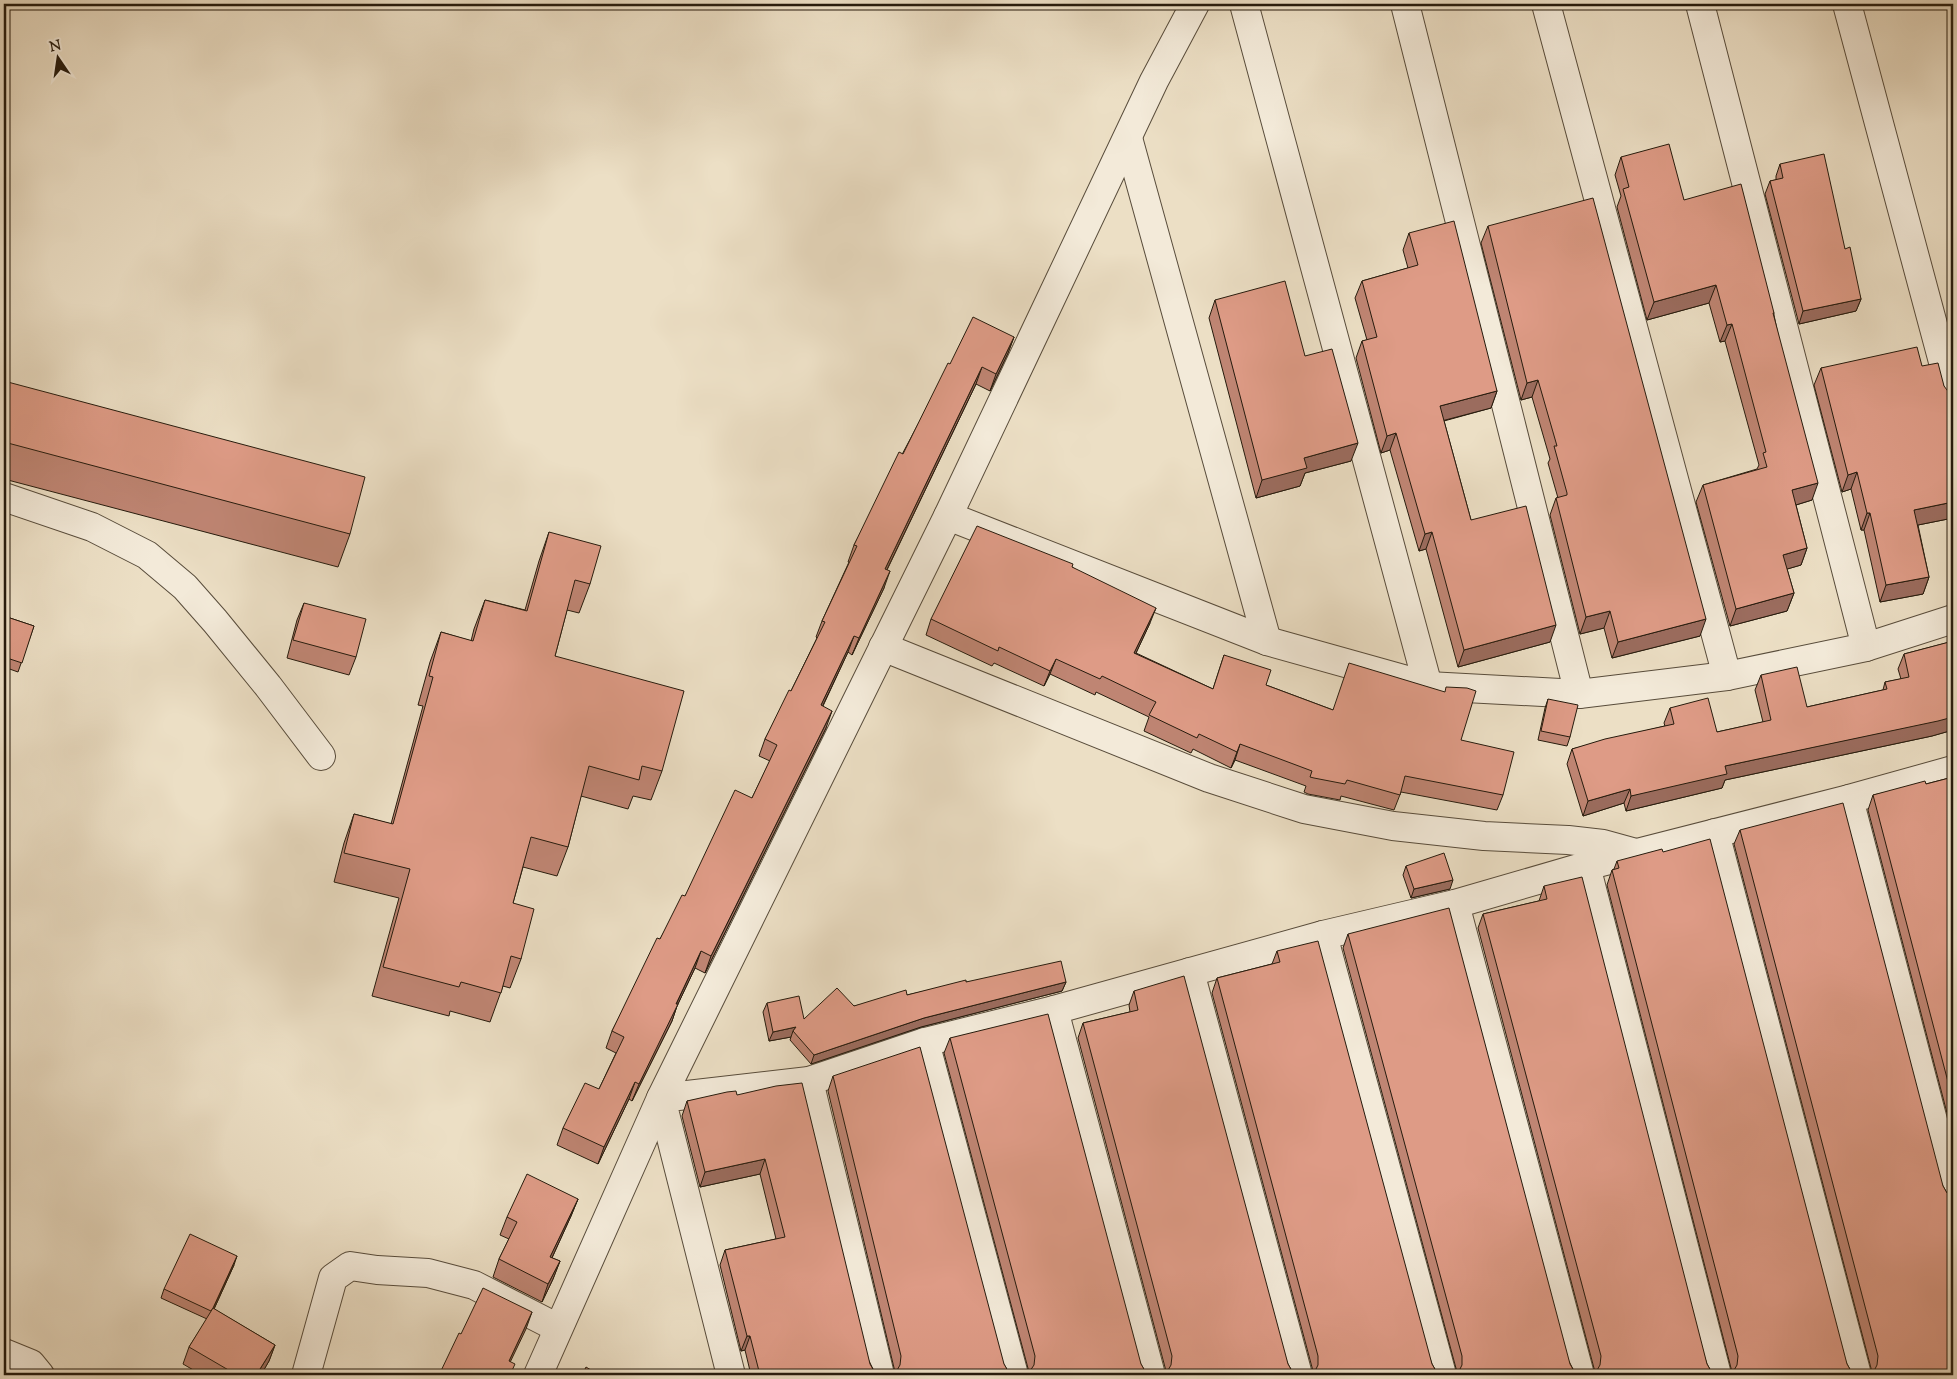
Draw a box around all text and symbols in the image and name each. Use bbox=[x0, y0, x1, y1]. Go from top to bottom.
north arrow bbox=[32, 32, 82, 82]
text: N bbox=[48, 36, 63, 58]

